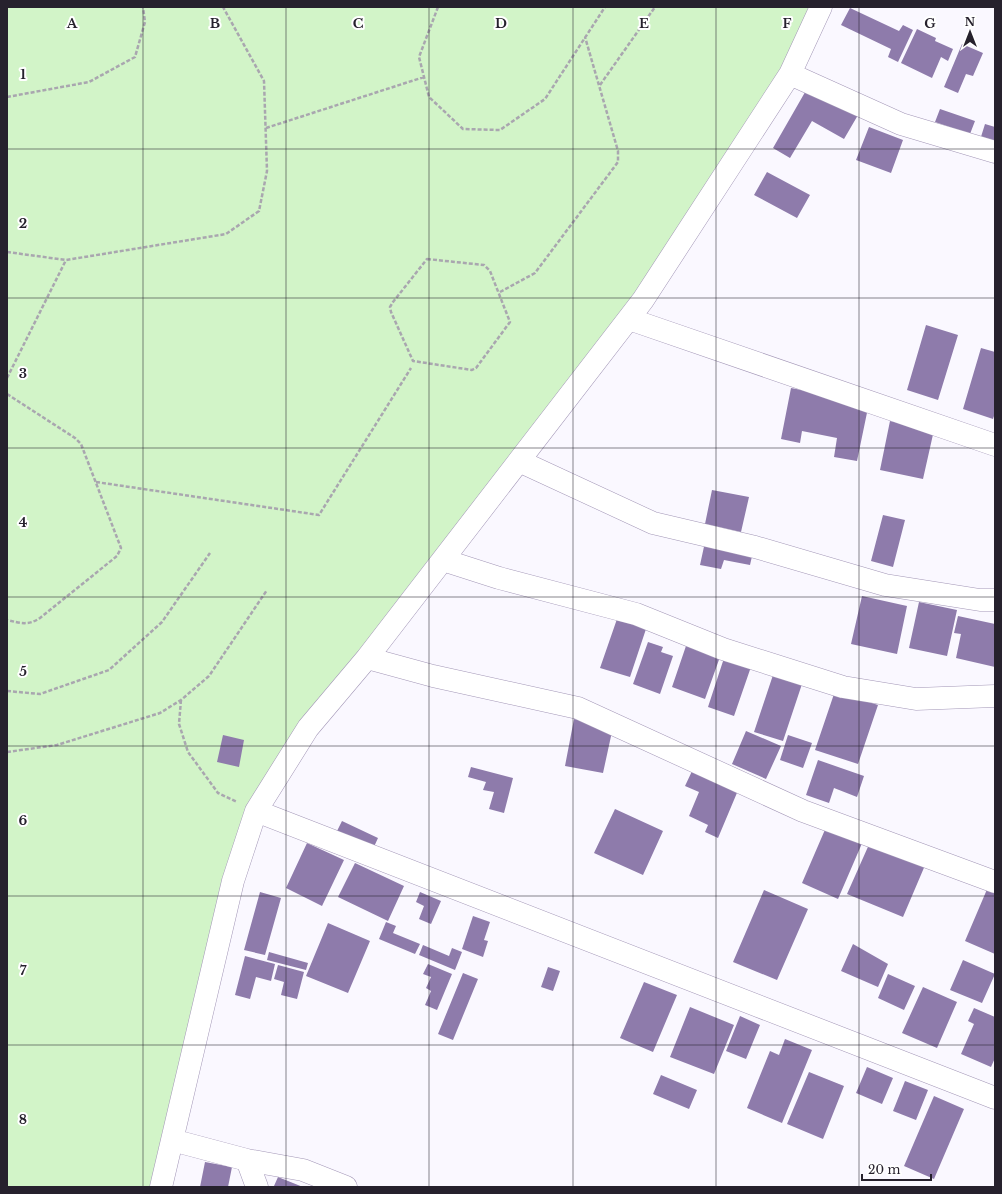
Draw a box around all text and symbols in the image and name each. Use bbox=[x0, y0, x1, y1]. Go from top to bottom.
north arrow bbox=[950, 12, 990, 52]
text: A bbox=[66, 15, 78, 32]
text: B bbox=[210, 15, 220, 32]
text: C bbox=[353, 15, 364, 32]
text: D bbox=[495, 15, 507, 32]
text: E bbox=[639, 15, 649, 32]
text: F bbox=[783, 15, 792, 32]
text: G bbox=[924, 15, 936, 32]
text: N bbox=[965, 15, 976, 29]
text: 1 bbox=[20, 66, 26, 83]
text: 2 bbox=[19, 215, 27, 232]
text: 3 bbox=[19, 365, 27, 382]
text: 4 bbox=[19, 514, 28, 531]
text: 5 bbox=[19, 663, 27, 680]
text: 6 bbox=[19, 812, 28, 829]
text: 7 bbox=[20, 962, 27, 979]
text: 8 bbox=[19, 1111, 27, 1128]
scale bar bbox=[862, 1156, 931, 1182]
text: 20 m bbox=[868, 1162, 900, 1177]

